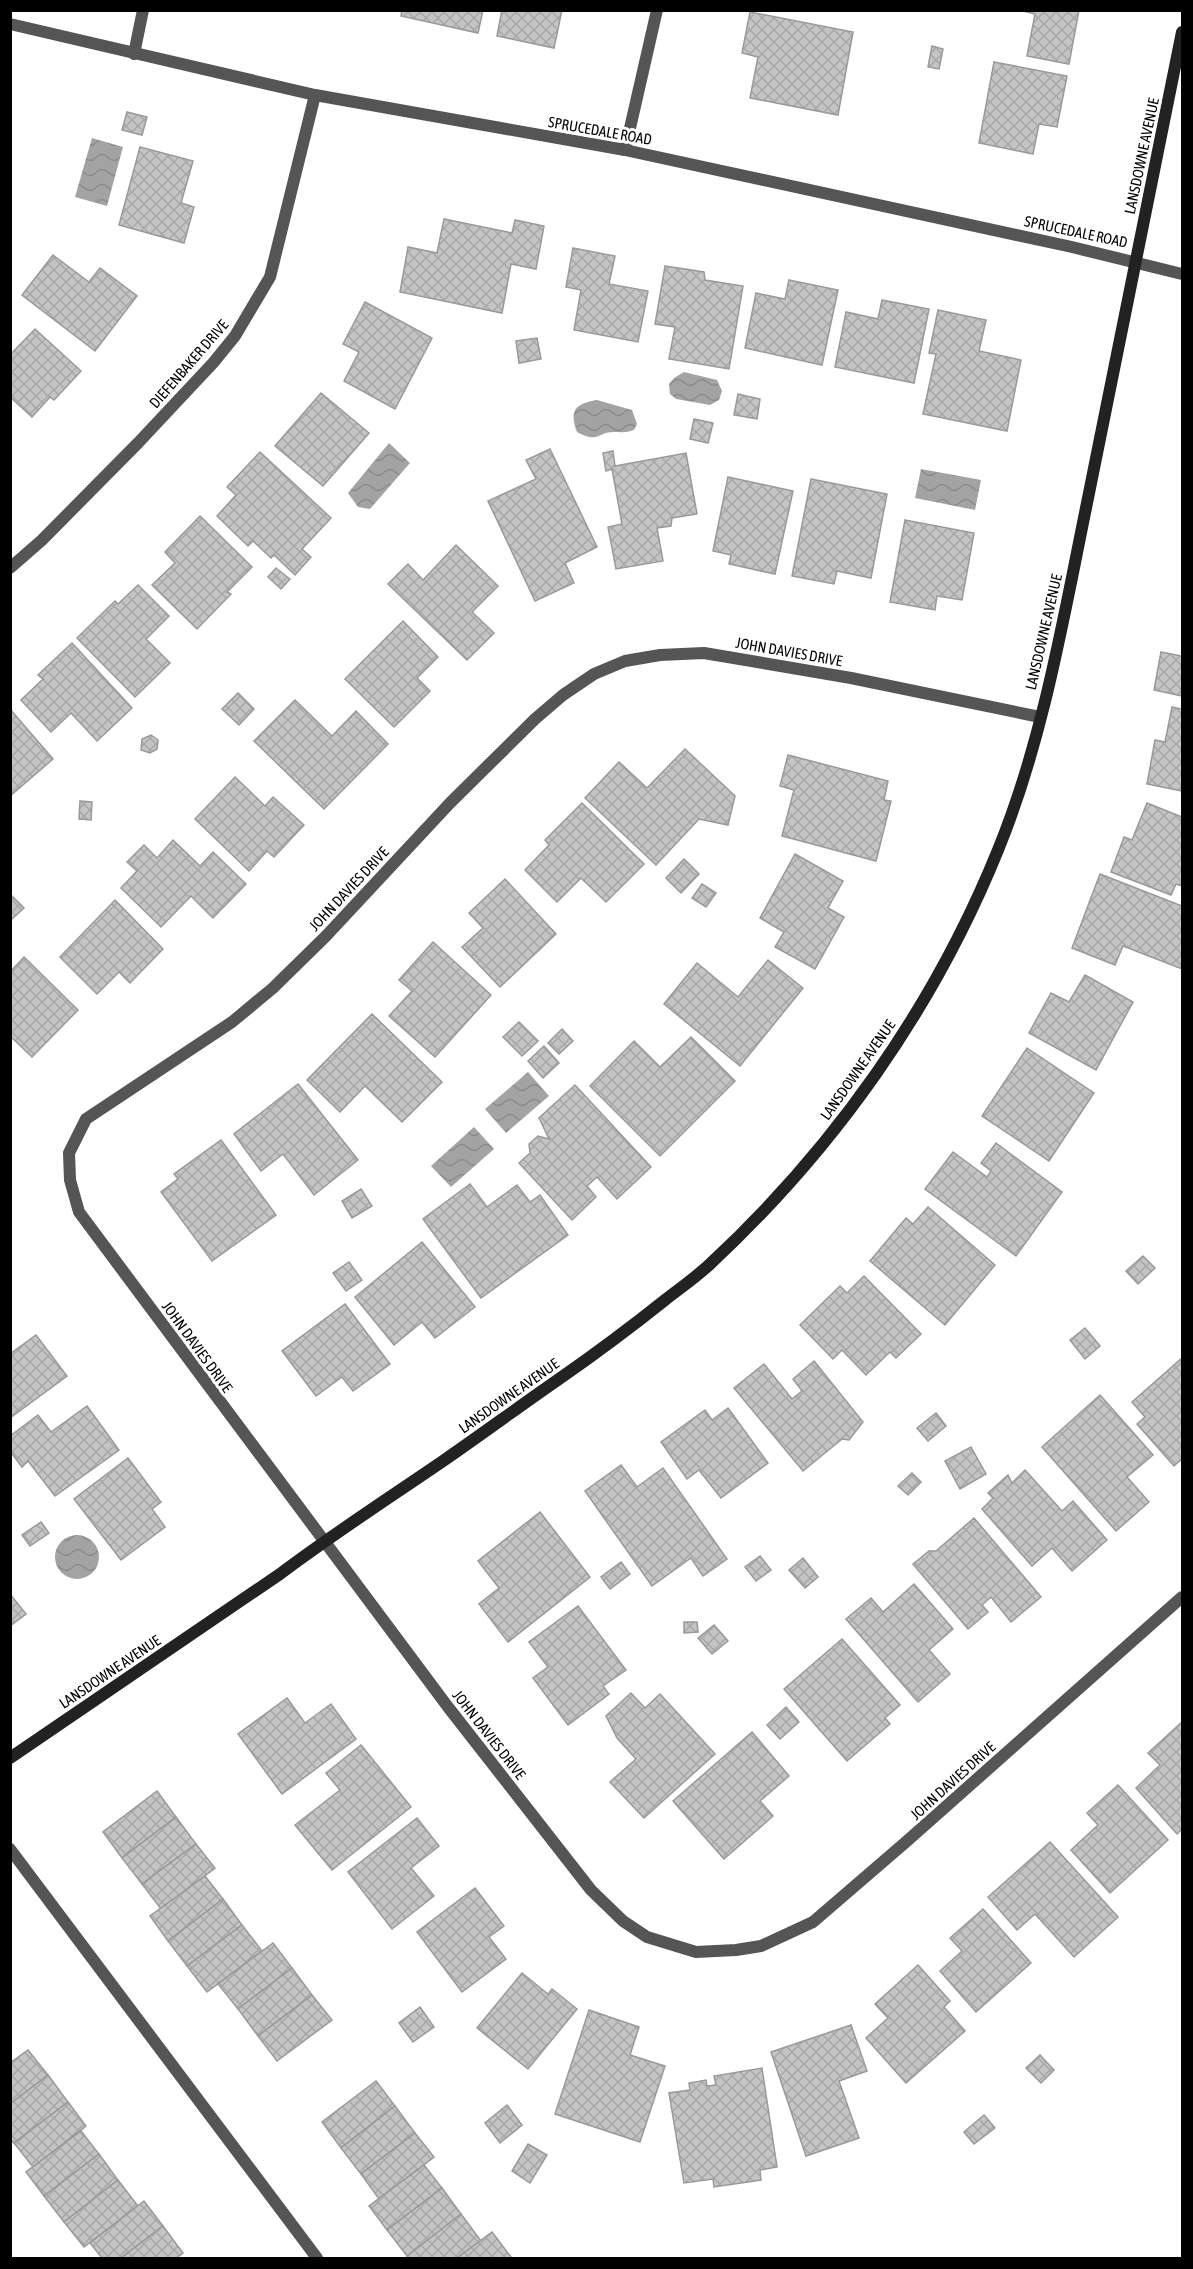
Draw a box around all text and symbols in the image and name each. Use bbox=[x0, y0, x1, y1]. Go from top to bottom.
street label: LANSDOWNE AVENUE bbox=[1121, 96, 1162, 216]
street label: SPRUCEDALE ROAD bbox=[547, 113, 653, 148]
street label: SPRUCEDALE ROAD bbox=[1023, 212, 1129, 251]
street label: DIEFENBAKER DRIVE bbox=[146, 316, 232, 411]
street label: LANSDOWNE AVENUE bbox=[1022, 572, 1065, 691]
street label: JOHN DAVIES DRIVE bbox=[734, 634, 844, 669]
street label: JOHN DAVIES DRIVE bbox=[306, 843, 392, 934]
street label: LANSDOWNE AVENUE bbox=[817, 1016, 899, 1123]
street label: JOHN DAVIES DRIVE bbox=[159, 1298, 236, 1396]
street label: LANSDOWNE AVENUE bbox=[455, 1354, 563, 1437]
street label: LANSDOWNE AVENUE bbox=[56, 1631, 164, 1712]
street label: JOHN DAVIES DRIVE bbox=[449, 1687, 530, 1783]
street label: JOHN DAVIES DRIVE bbox=[907, 1738, 999, 1823]

